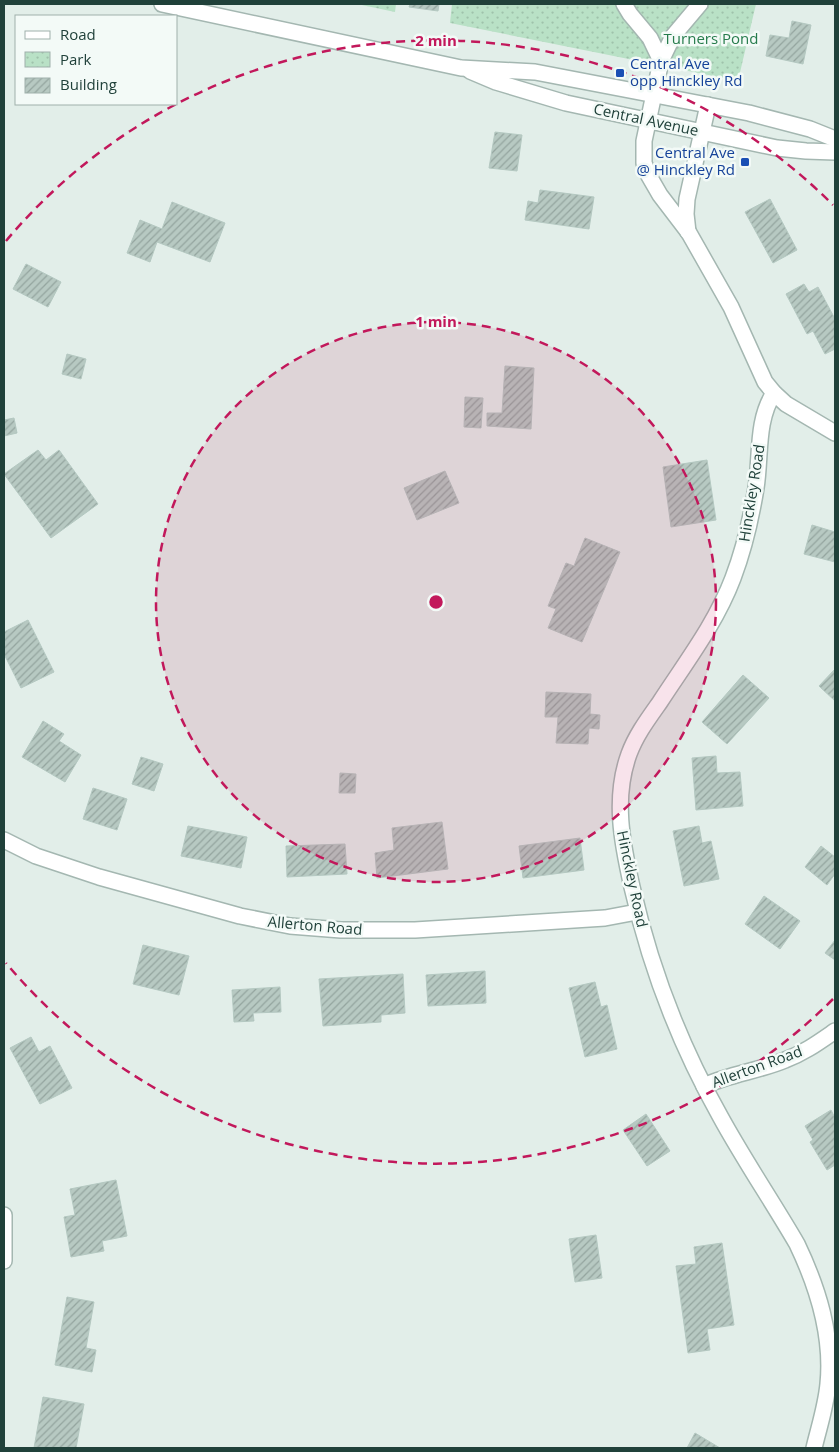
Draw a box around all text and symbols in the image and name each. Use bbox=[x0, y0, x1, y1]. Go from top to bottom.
legend bbox=[15, 15, 178, 105]
text: Road bbox=[60, 24, 96, 44]
park label: Turners Pond bbox=[664, 28, 758, 48]
text: 2 min bbox=[415, 30, 457, 50]
text: Park bbox=[60, 49, 91, 69]
place label: Central Ave opp Hinckley Rd bbox=[630, 53, 742, 90]
marker: Central Ave opp Hinckley Rd bbox=[614, 67, 626, 79]
text: Building bbox=[60, 74, 117, 94]
street label: Central Avenue bbox=[592, 98, 701, 140]
place label: Central Ave @ Hinckley Rd bbox=[636, 142, 735, 179]
marker: Central Ave @ Hinckley Rd bbox=[739, 156, 751, 168]
text: 1 min bbox=[415, 311, 457, 331]
street label: Hinckley Road bbox=[733, 443, 769, 543]
centre of rings bbox=[427, 593, 445, 611]
street label: Hinckley Road bbox=[613, 829, 653, 929]
street label: Allerton Road bbox=[267, 911, 363, 939]
street label: Allerton Road bbox=[709, 1040, 805, 1092]

